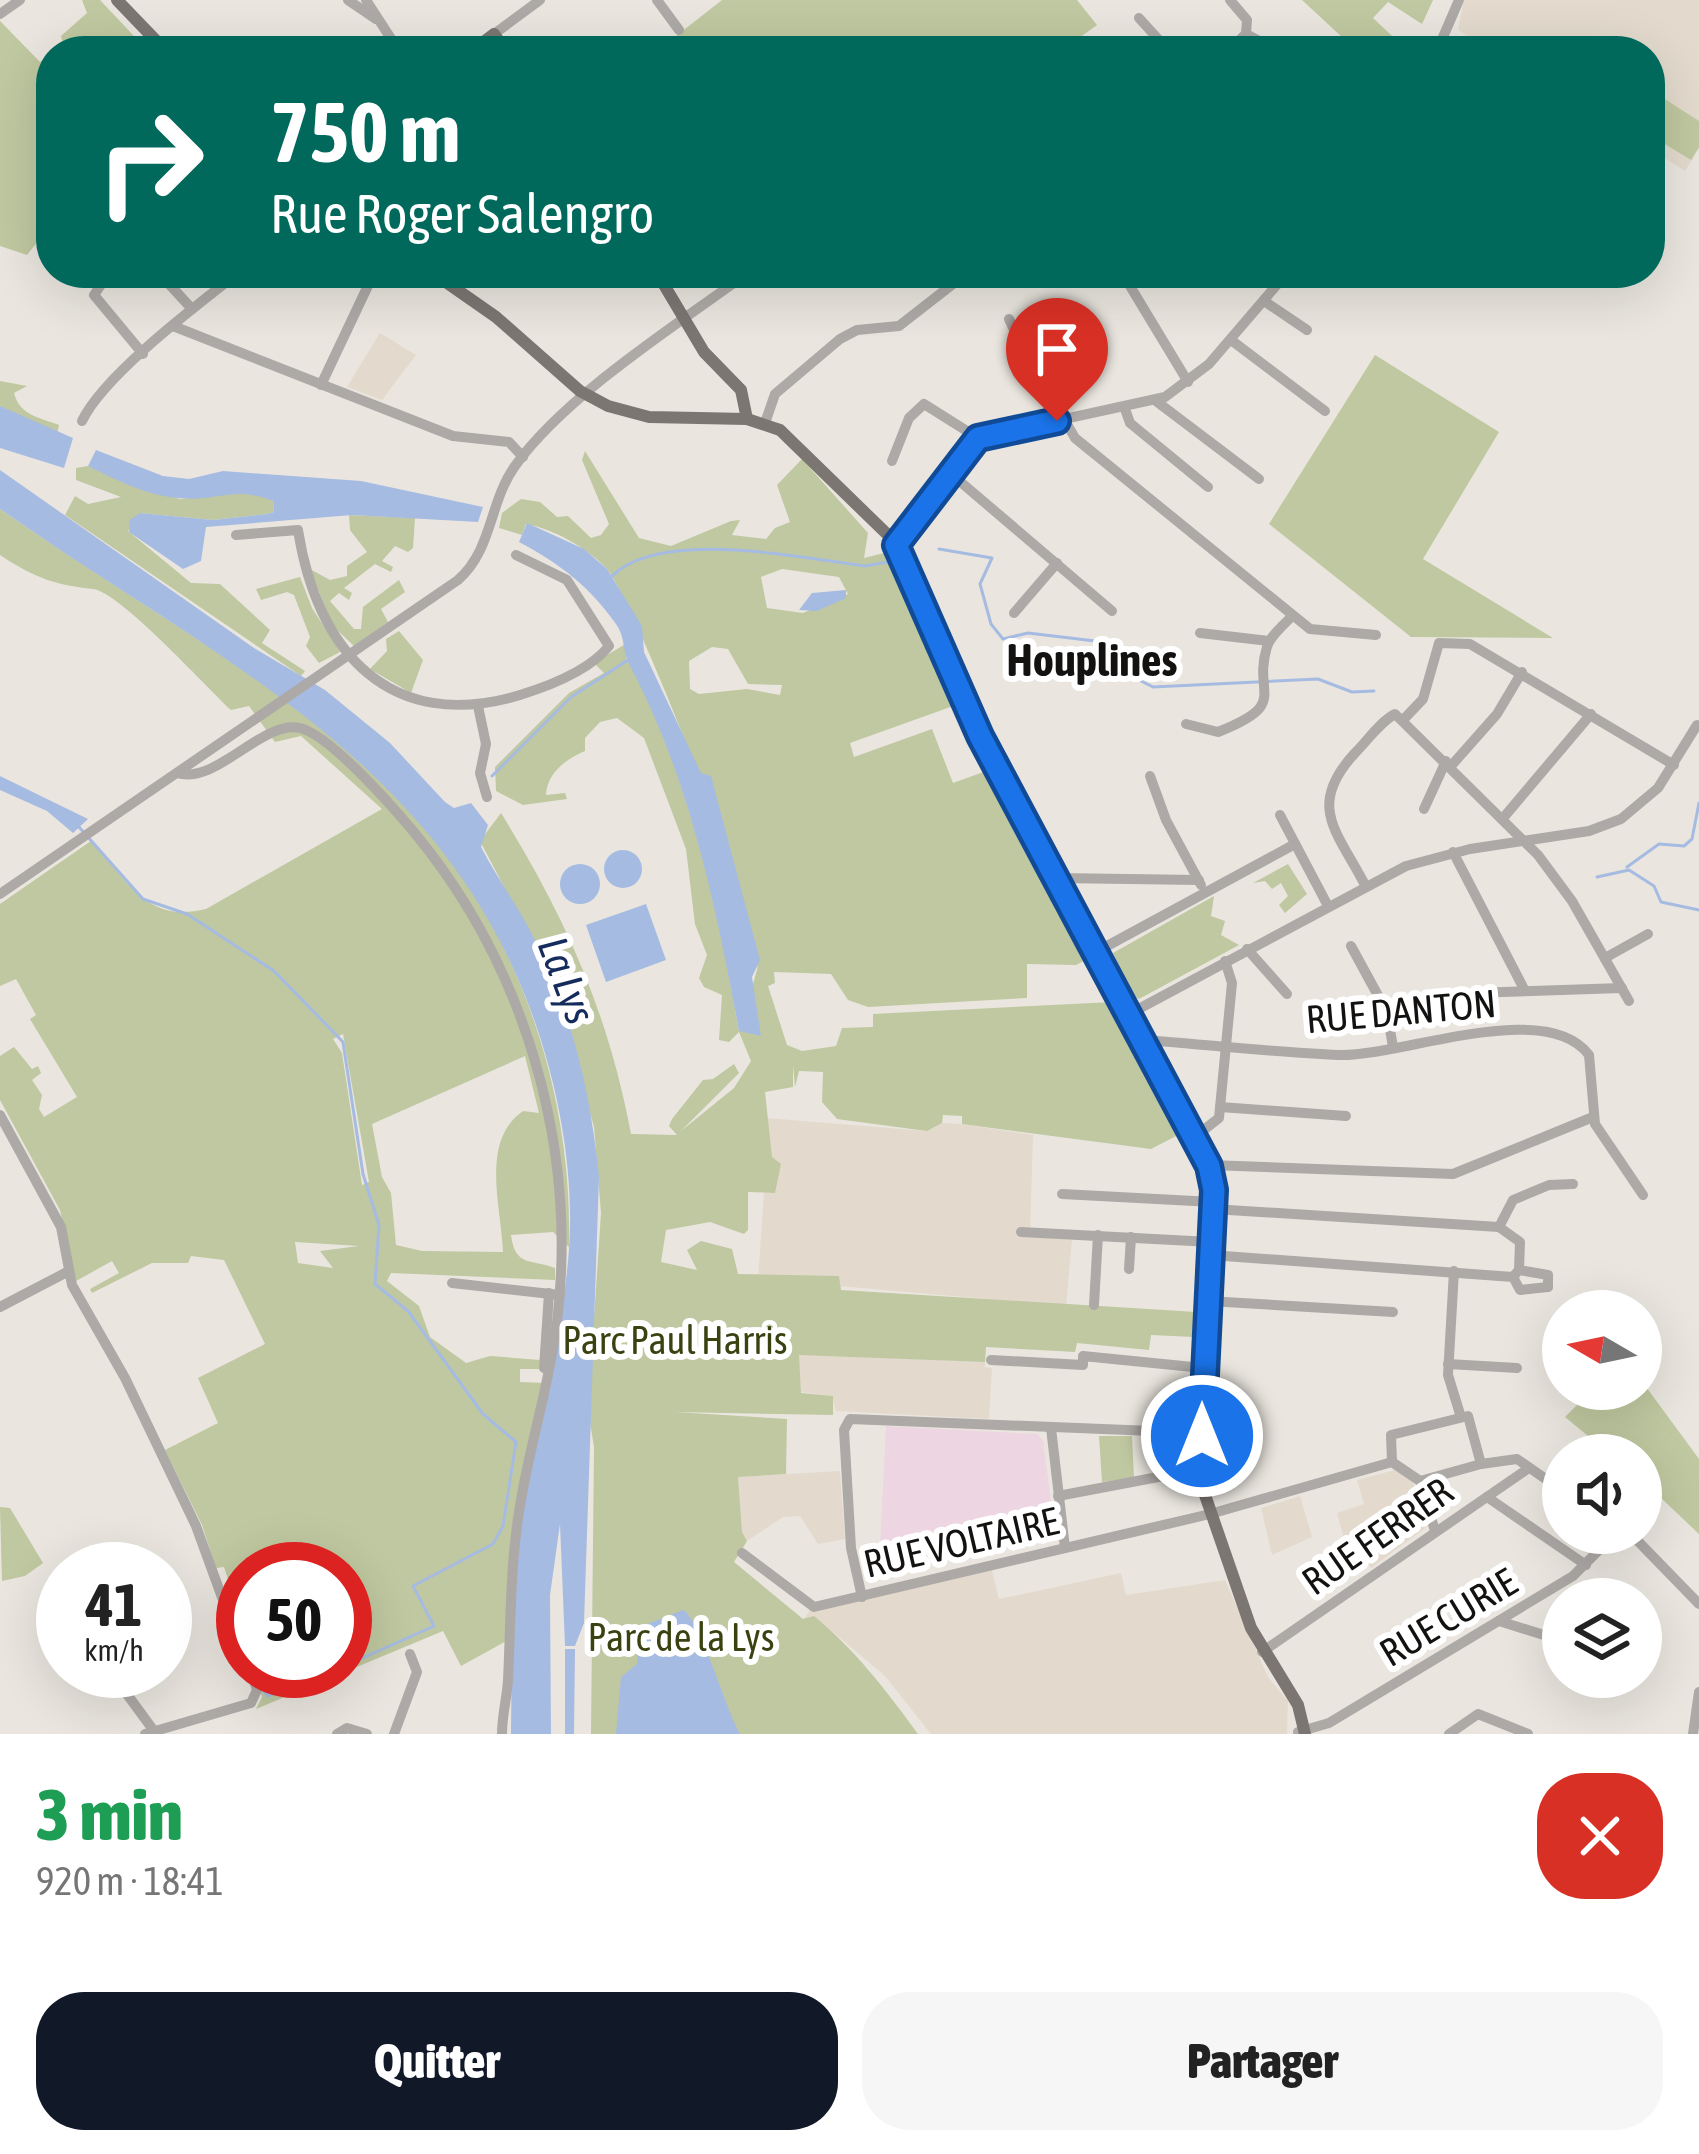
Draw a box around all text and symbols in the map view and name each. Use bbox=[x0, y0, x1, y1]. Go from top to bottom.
icon: right bbox=[72, 84, 228, 240]
text: 750 m bbox=[270, 84, 460, 180]
text: Rue Roger Salengro bbox=[270, 183, 654, 244]
pin bbox=[1006, 298, 1108, 421]
icon: arrive bbox=[1024, 316, 1090, 382]
district label: Houplines bbox=[1007, 634, 1177, 686]
water label: La Lys bbox=[529, 930, 605, 1030]
street label: RUE DANTON bbox=[1304, 981, 1498, 1041]
north arrow bbox=[1542, 1290, 1662, 1410]
map controls bbox=[1542, 1290, 1662, 1698]
park label: Parc Paul Harris bbox=[562, 1318, 788, 1362]
position arrow bbox=[1139, 1373, 1265, 1499]
button: sound bbox=[1542, 1434, 1662, 1554]
street label: RUE FERRER bbox=[1294, 1468, 1460, 1603]
street label: RUE VOLTAIRE bbox=[859, 1498, 1063, 1586]
speed limit sign: 50 bbox=[216, 1542, 372, 1698]
street label: RUE CURIE bbox=[1372, 1559, 1524, 1675]
text: 41 bbox=[86, 1570, 142, 1639]
button: layers bbox=[1542, 1578, 1662, 1698]
park label: Parc de la Lys bbox=[588, 1615, 774, 1659]
text: km/h bbox=[84, 1633, 144, 1667]
text: 3 min bbox=[36, 1773, 183, 1855]
button: close bbox=[1537, 1773, 1663, 1899]
text: 920 m · 18:41 bbox=[36, 1859, 224, 1903]
button: Quitter bbox=[36, 1992, 838, 2130]
button: Partager bbox=[862, 1992, 1663, 2130]

